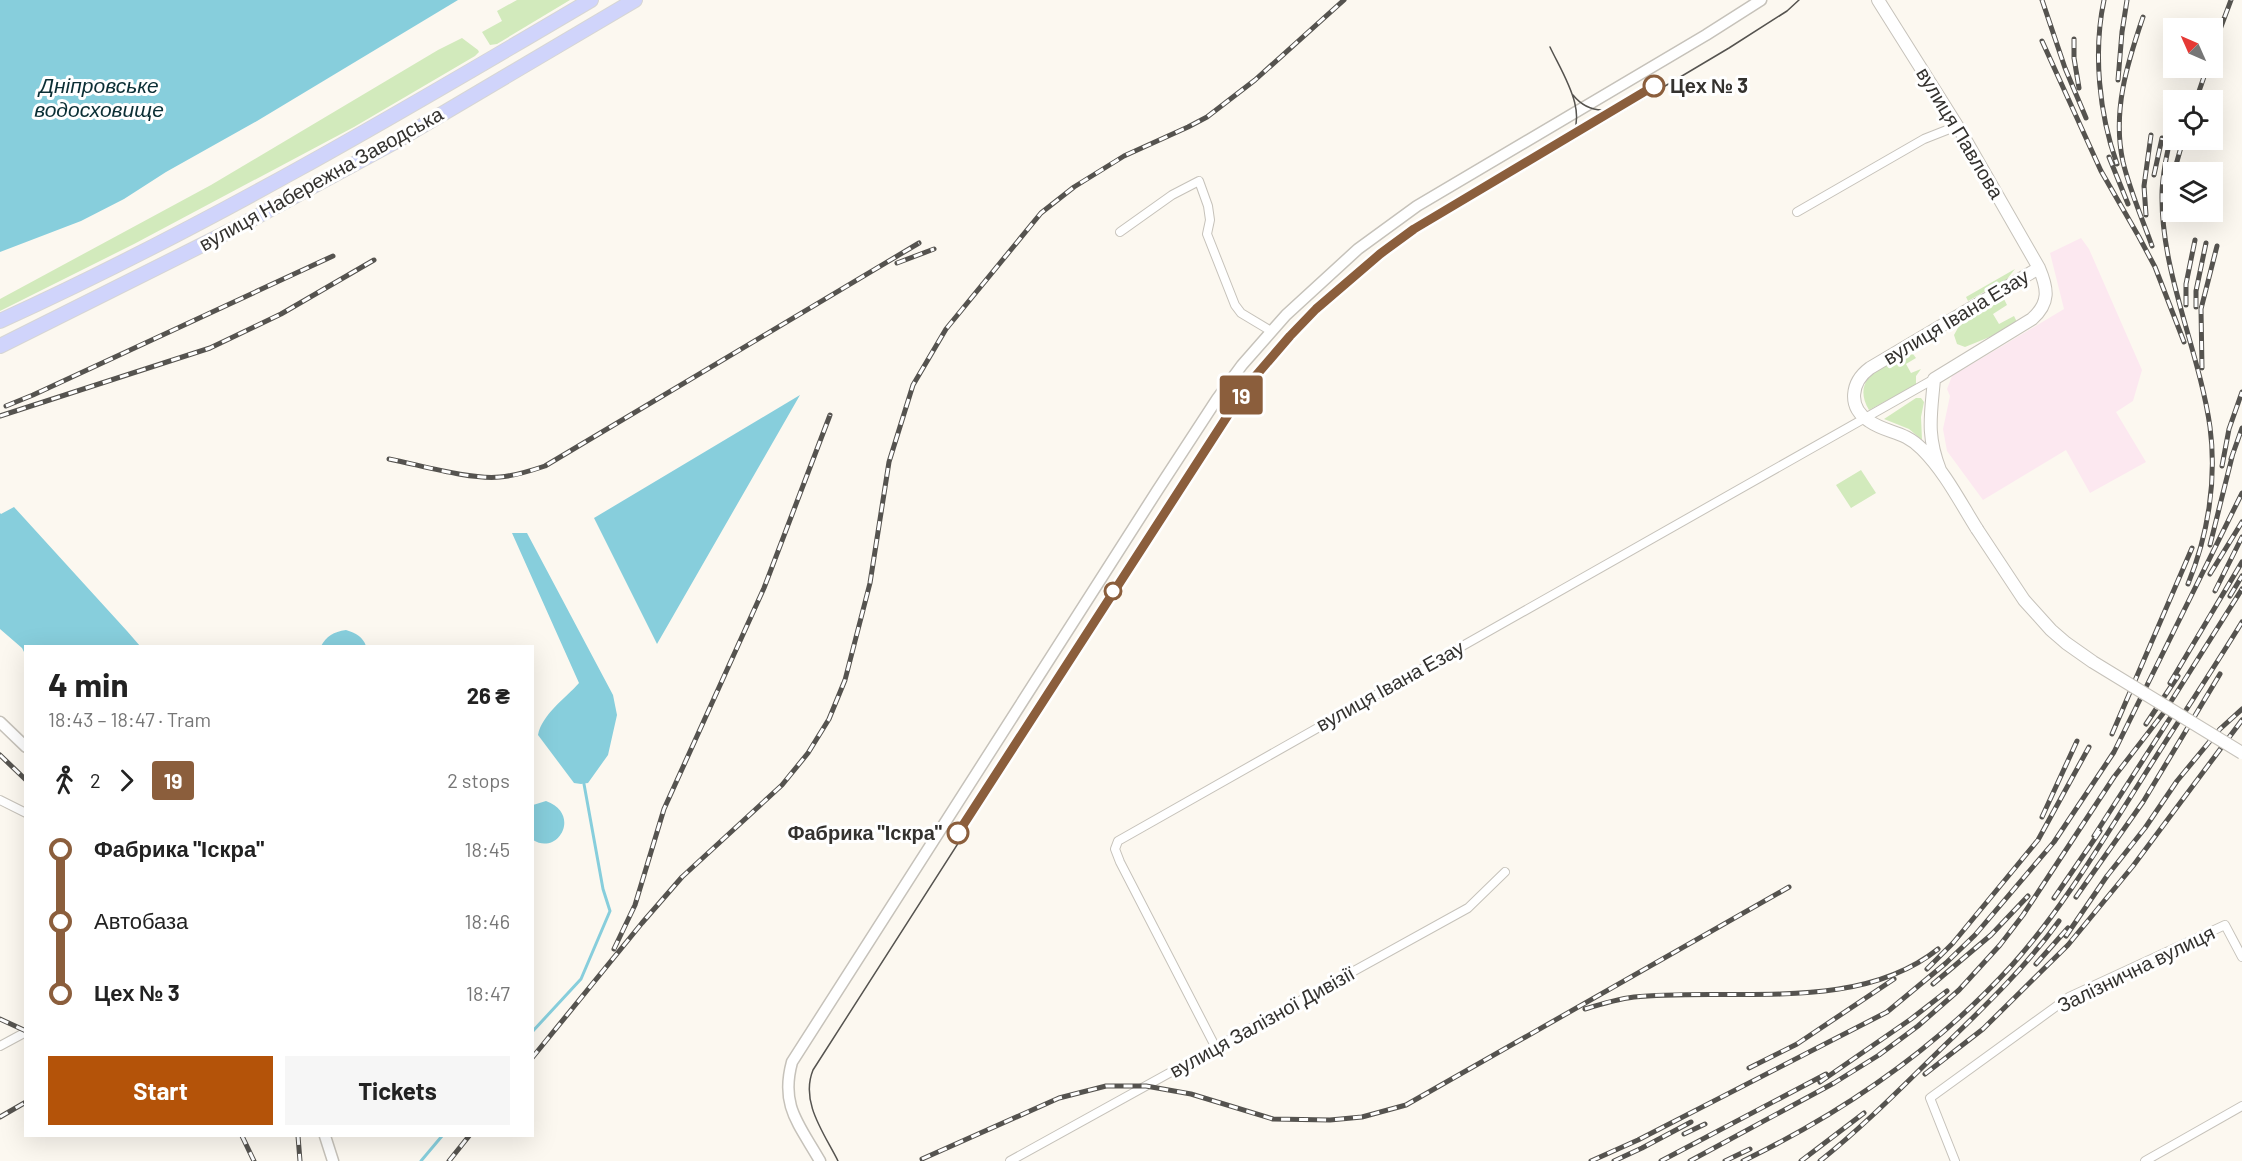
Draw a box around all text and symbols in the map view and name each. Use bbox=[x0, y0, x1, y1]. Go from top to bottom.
north arrow bbox=[2163, 18, 2223, 78]
map controls bbox=[2163, 18, 2223, 222]
street label: вулиця Павлова bbox=[1912, 62, 2010, 203]
water label: Дніпровське водосховище bbox=[34, 72, 164, 121]
place label: Цех № 3 bbox=[1670, 73, 1748, 97]
marker: Цех № 3 bbox=[1643, 75, 1665, 97]
button: locate bbox=[2163, 90, 2223, 150]
street label: вулиця Набережна Заводська bbox=[194, 101, 447, 255]
button: layers bbox=[2163, 162, 2223, 222]
street label: вулиця Івана Езау bbox=[1878, 263, 2033, 369]
line badge: 19 bbox=[1214, 376, 1268, 414]
text: 19 bbox=[1232, 383, 1250, 408]
unlabelled marker bbox=[1104, 582, 1122, 600]
street label: вулиця Івана Езау bbox=[1311, 635, 1468, 736]
text: 4 min bbox=[48, 664, 129, 704]
text: 26 ₴ bbox=[467, 682, 510, 708]
text: 18:43 – 18:47 · Tram bbox=[48, 707, 211, 731]
icon: walk bbox=[48, 764, 81, 797]
icon: forward bbox=[110, 764, 143, 797]
text: 2 bbox=[90, 768, 101, 792]
text: 19 bbox=[164, 768, 182, 793]
text: 2 stops bbox=[447, 768, 510, 792]
place label: Фабрика "Іскра" bbox=[787, 820, 942, 844]
marker: Фабрика "Іскра" bbox=[947, 822, 969, 844]
text: Фабрика "Іскра" bbox=[94, 835, 264, 861]
text: 18:45 bbox=[465, 837, 510, 861]
text: Автобаза bbox=[94, 907, 188, 933]
text: 18:46 bbox=[464, 909, 510, 933]
street label: Залізнична вулиця bbox=[2053, 920, 2218, 1017]
street label: вулиця Залізної Дивізії bbox=[1165, 960, 1359, 1082]
text: Цех № 3 bbox=[94, 979, 180, 1005]
text: 18:47 bbox=[466, 981, 510, 1005]
button: Start bbox=[48, 1056, 273, 1125]
button: Tickets bbox=[285, 1056, 510, 1125]

